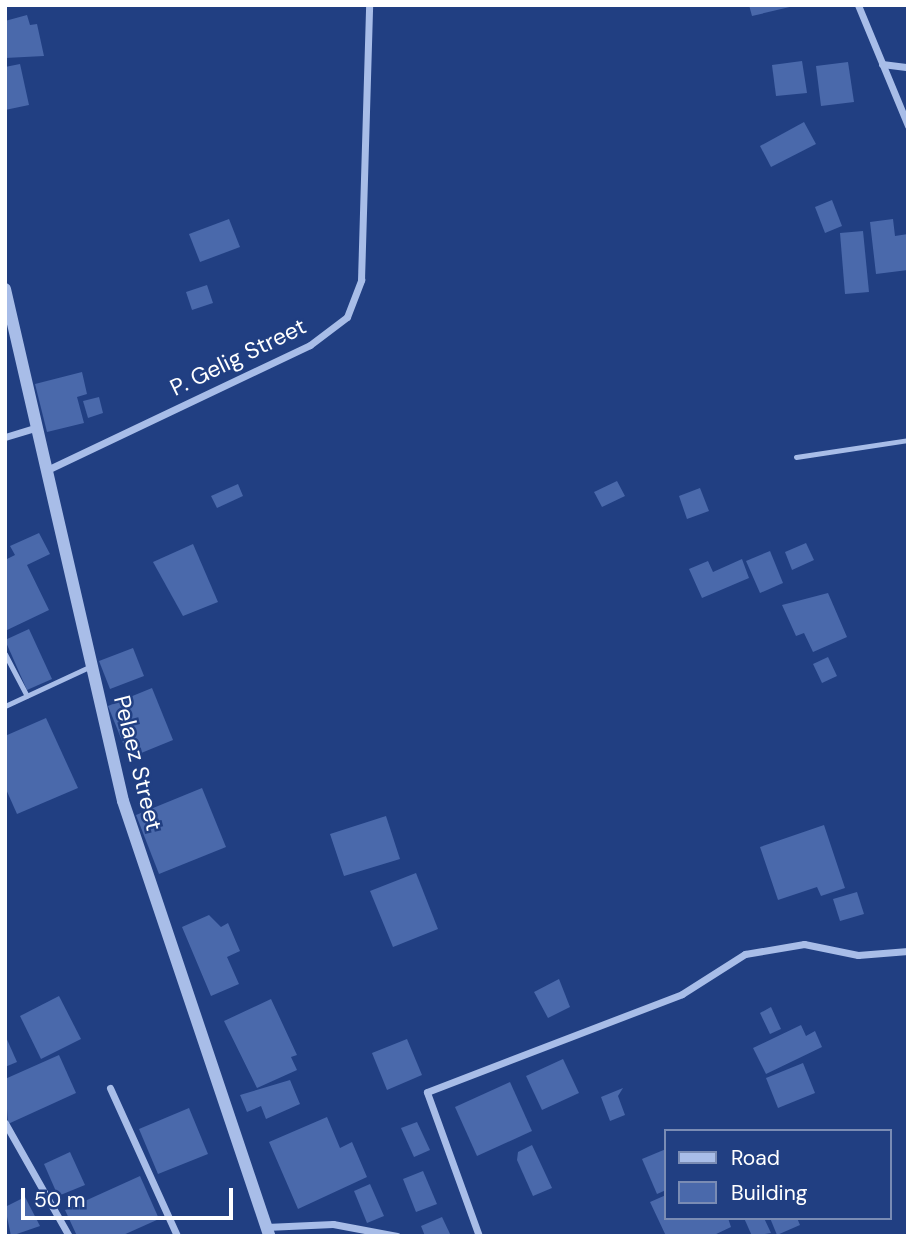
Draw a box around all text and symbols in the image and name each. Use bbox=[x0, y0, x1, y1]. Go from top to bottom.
street label: P. Gelig Street bbox=[166, 312, 310, 402]
street label: Pelaez Street bbox=[108, 693, 168, 833]
legend bbox=[664, 1129, 892, 1220]
text: Road bbox=[731, 1144, 780, 1172]
scale bar bbox=[24, 1174, 236, 1218]
text: Building bbox=[731, 1179, 807, 1207]
text: 50 m bbox=[34, 1186, 85, 1214]

